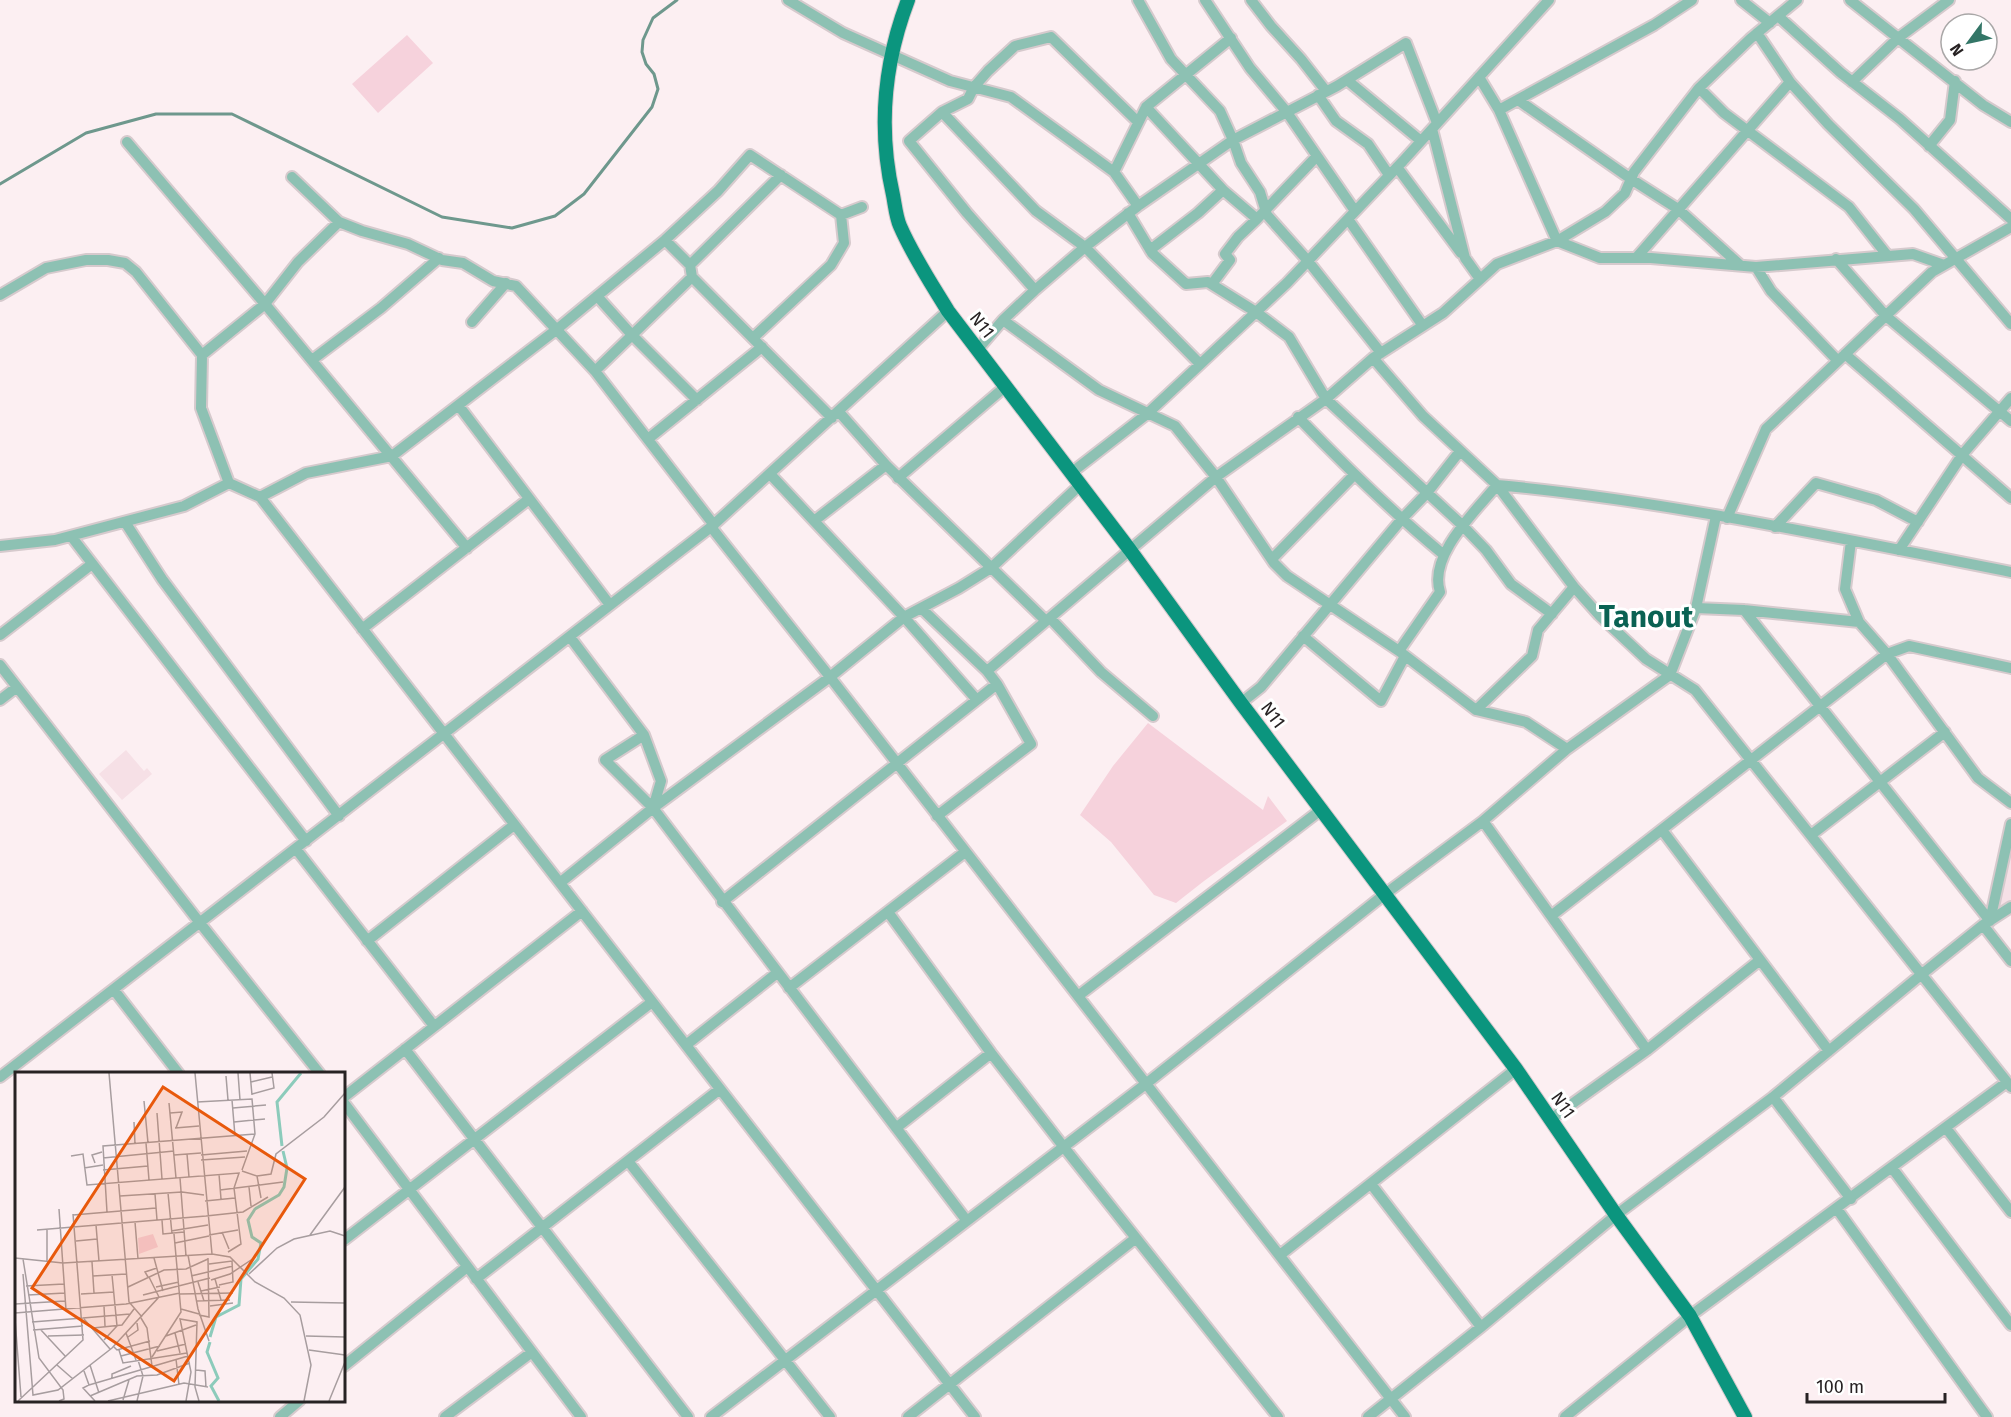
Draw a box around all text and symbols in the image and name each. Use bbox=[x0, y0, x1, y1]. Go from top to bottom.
north arrow bbox=[1939, 12, 1999, 72]
text: N bbox=[1946, 40, 1968, 60]
street label: N11 bbox=[965, 307, 999, 343]
district label: Tanout bbox=[1599, 599, 1694, 635]
street label: N11 bbox=[1256, 697, 1290, 733]
inset map bbox=[15, 1072, 345, 1402]
street label: N11 bbox=[1546, 1087, 1580, 1123]
scale bar bbox=[1807, 1366, 1945, 1404]
text: 100 m bbox=[1816, 1376, 1864, 1398]

